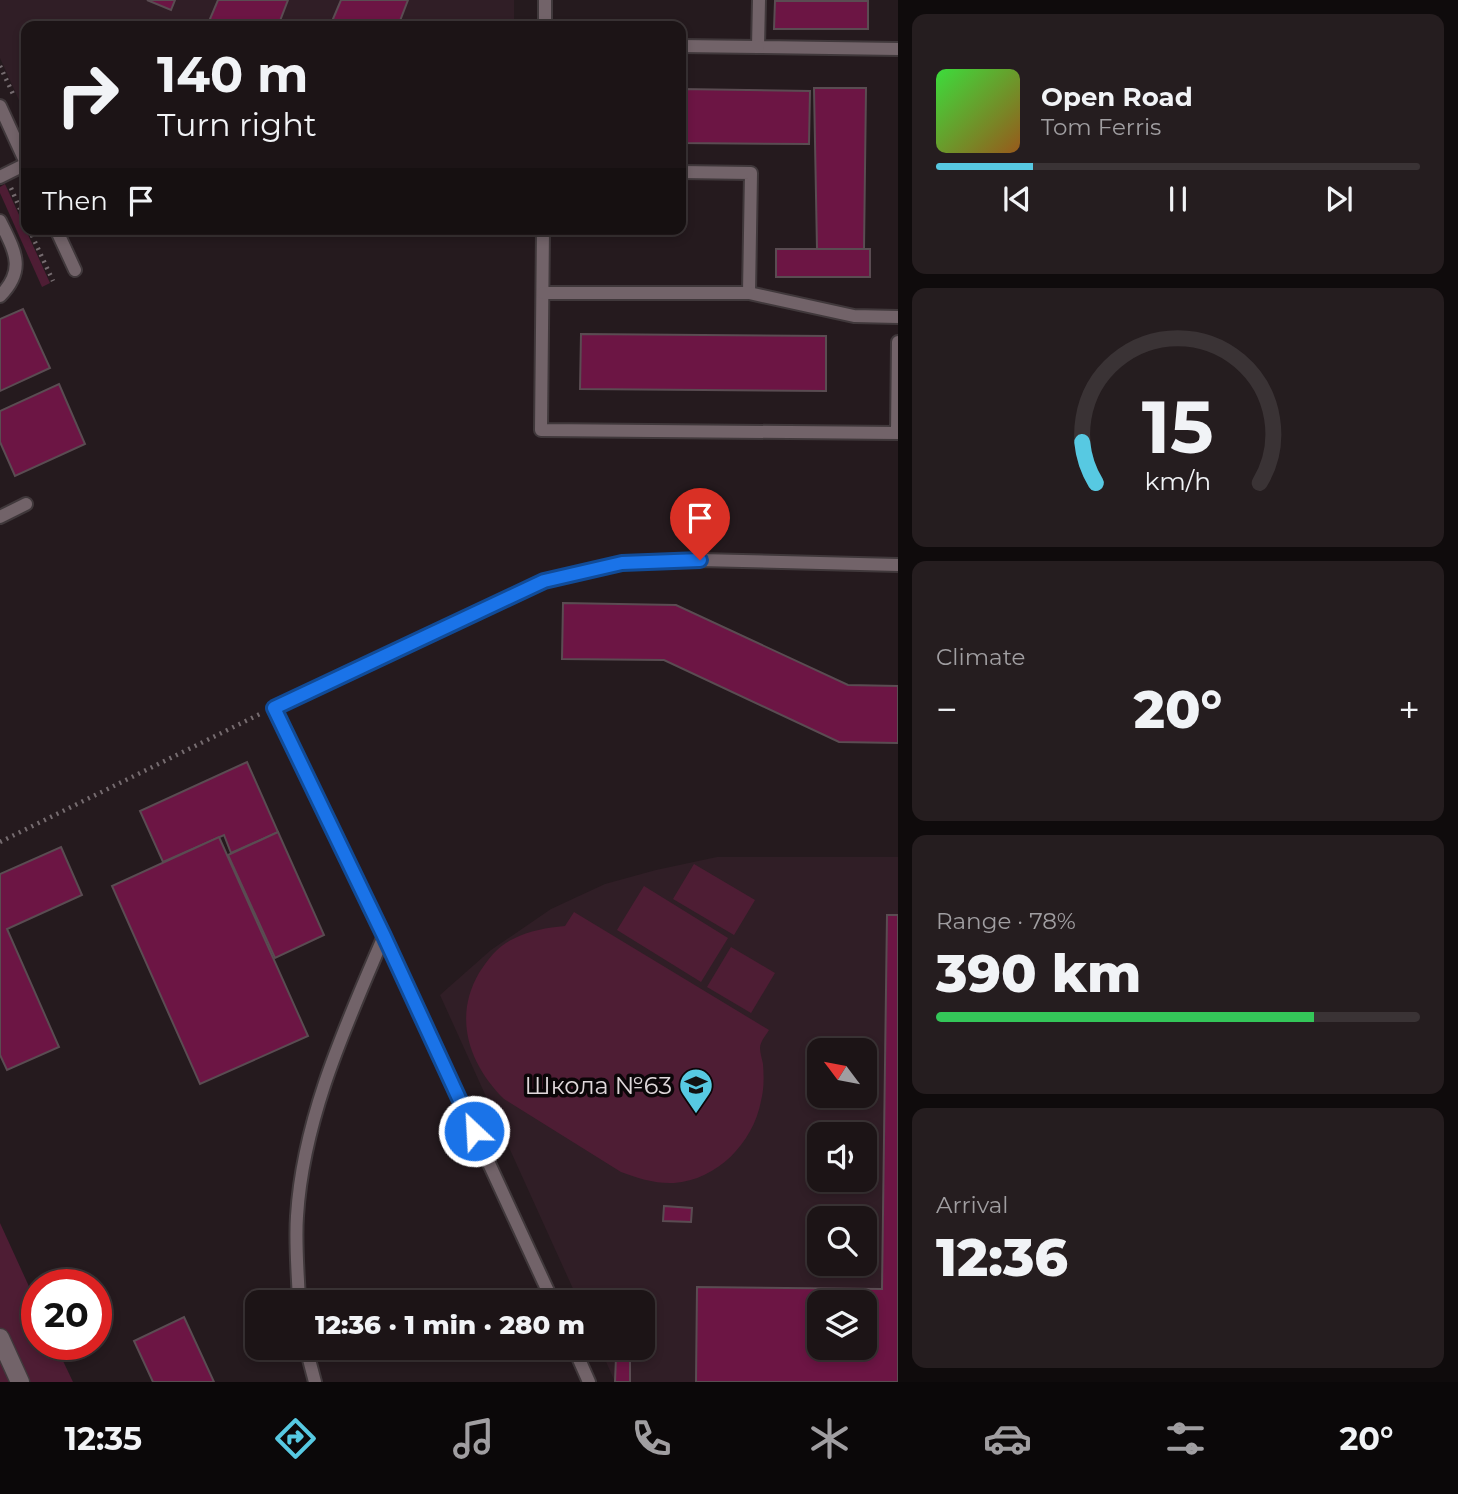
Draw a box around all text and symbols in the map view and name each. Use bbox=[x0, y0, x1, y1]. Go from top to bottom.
text: 140 m bbox=[157, 45, 309, 104]
icon: right bbox=[42, 49, 133, 140]
text: Open Road bbox=[1041, 81, 1193, 113]
text: Turn right bbox=[157, 105, 317, 144]
text: Tom Ferris bbox=[1041, 113, 1161, 141]
icon: previous bbox=[998, 180, 1036, 218]
icon: pause bbox=[1159, 180, 1197, 218]
icon: next bbox=[1320, 180, 1358, 218]
icon: arrive bbox=[122, 182, 160, 220]
text: Then bbox=[42, 185, 108, 217]
text: 15 bbox=[1142, 384, 1214, 472]
text: km/h bbox=[1145, 466, 1211, 496]
pin bbox=[670, 488, 730, 560]
icon: arrive bbox=[681, 499, 719, 537]
text: Climate bbox=[936, 643, 1025, 671]
text: 20° bbox=[1134, 678, 1222, 741]
text: − bbox=[936, 686, 958, 733]
text: + bbox=[1398, 686, 1420, 733]
text: Range · 78% bbox=[936, 907, 1076, 935]
text: 390 km bbox=[936, 942, 1141, 1005]
north arrow bbox=[807, 1038, 877, 1108]
map controls bbox=[807, 1038, 877, 1360]
school or university icon: Школа №63 bbox=[677, 1066, 715, 1115]
place label: Школа №63 bbox=[524, 1071, 672, 1100]
position arrow bbox=[437, 1094, 511, 1168]
button: sound bbox=[807, 1122, 877, 1192]
text: Arrival bbox=[936, 1191, 1009, 1219]
button: search bbox=[807, 1206, 877, 1276]
text: 12:36 bbox=[936, 1226, 1068, 1289]
speed limit sign: 20 bbox=[21, 1269, 112, 1360]
button: layers bbox=[807, 1290, 877, 1360]
text: 12:36 · 1 min · 280 m bbox=[315, 1309, 585, 1341]
icon: directions bbox=[271, 1414, 320, 1463]
icon: music bbox=[449, 1414, 498, 1463]
icon: phone bbox=[627, 1414, 676, 1463]
icon: climate bbox=[805, 1414, 854, 1463]
icon: car bbox=[983, 1414, 1032, 1463]
icon: filters bbox=[1161, 1414, 1210, 1463]
text: 12:35 bbox=[65, 1419, 142, 1458]
text: 20° bbox=[1339, 1419, 1393, 1458]

